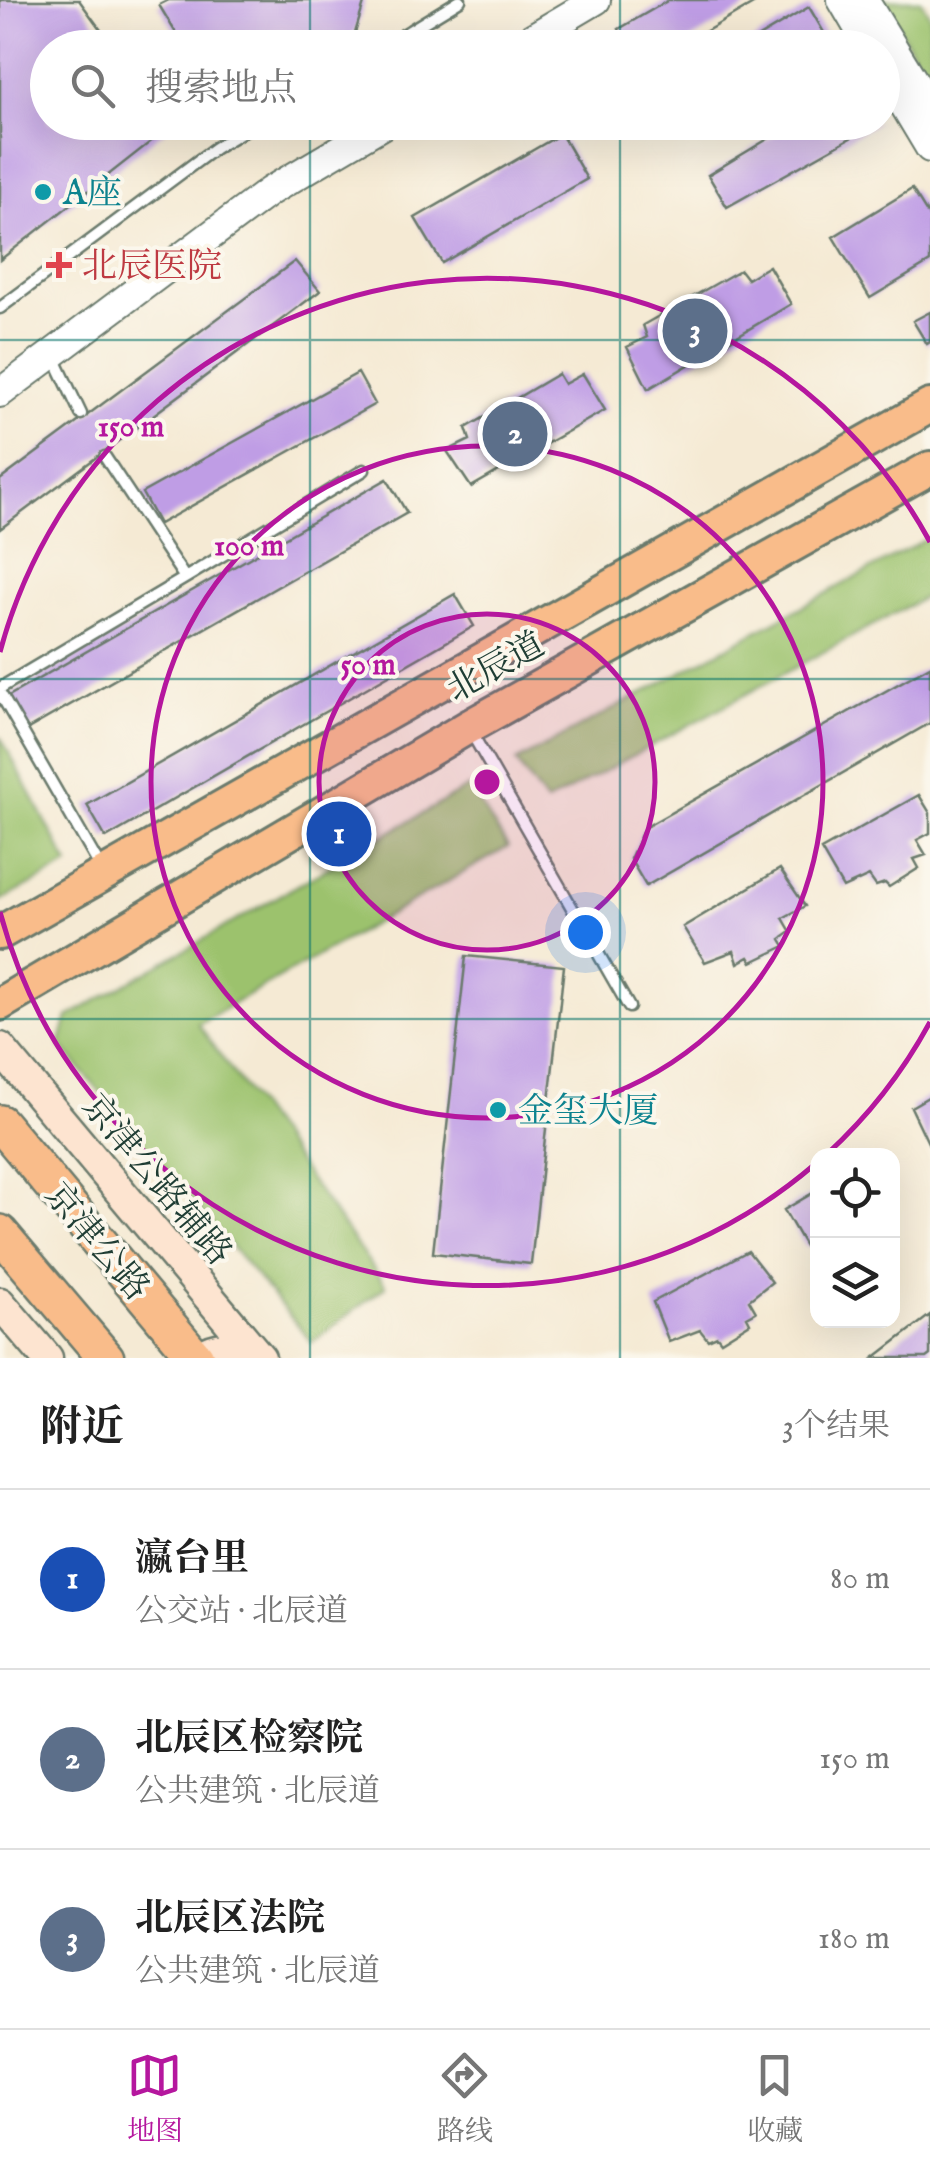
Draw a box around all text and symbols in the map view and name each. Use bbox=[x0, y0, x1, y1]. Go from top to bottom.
search box bbox=[30, 30, 900, 140]
icon: search bbox=[65, 58, 120, 113]
text: 搜索地点 bbox=[145, 66, 297, 114]
place label: A座 bbox=[62, 172, 122, 217]
marker: A座 bbox=[32, 181, 54, 203]
place label: 北辰医院 bbox=[82, 245, 222, 290]
marker: 北辰医院 bbox=[46, 252, 72, 278]
pin: 3 bbox=[662, 294, 728, 368]
pin: 2 bbox=[482, 396, 548, 472]
text: 150 m bbox=[98, 409, 164, 447]
text: 100 m bbox=[214, 528, 284, 566]
street label: 北辰道 bbox=[439, 623, 553, 713]
text: 50 m bbox=[340, 647, 396, 685]
centre of rings bbox=[469, 764, 505, 800]
pin: 1 bbox=[306, 796, 372, 872]
your location bbox=[560, 907, 611, 958]
street label: 京津公路辅路 bbox=[74, 1085, 242, 1273]
place label: 金玺大厦 bbox=[518, 1090, 658, 1135]
marker: 金玺大厦 bbox=[487, 1099, 509, 1121]
map controls bbox=[810, 1148, 900, 1328]
button: locate bbox=[810, 1148, 900, 1238]
street label: 京津公路 bbox=[37, 1174, 159, 1308]
button: layers bbox=[810, 1238, 900, 1328]
text: 附近 bbox=[40, 1402, 124, 1455]
text: 3个结果 bbox=[782, 1407, 890, 1448]
text: 瀛台里 bbox=[135, 1536, 249, 1584]
text: 1 bbox=[67, 1559, 78, 1600]
text: 80 m bbox=[830, 1559, 890, 1600]
text: 公交站 · 北辰道 bbox=[135, 1592, 348, 1633]
text: 北辰区检察院 bbox=[135, 1716, 363, 1764]
text: 2 bbox=[65, 1739, 80, 1780]
text: 150 m bbox=[819, 1739, 890, 1780]
text: 公共建筑 · 北辰道 bbox=[135, 1772, 380, 1813]
text: 北辰区法院 bbox=[135, 1896, 325, 1944]
text: 3 bbox=[67, 1919, 78, 1960]
text: 180 m bbox=[818, 1919, 890, 1960]
text: 公共建筑 · 北辰道 bbox=[135, 1952, 380, 1993]
tab: 地图 bbox=[127, 2048, 183, 2150]
tab: 路线 bbox=[437, 2048, 493, 2150]
tab: 收藏 bbox=[747, 2048, 803, 2150]

